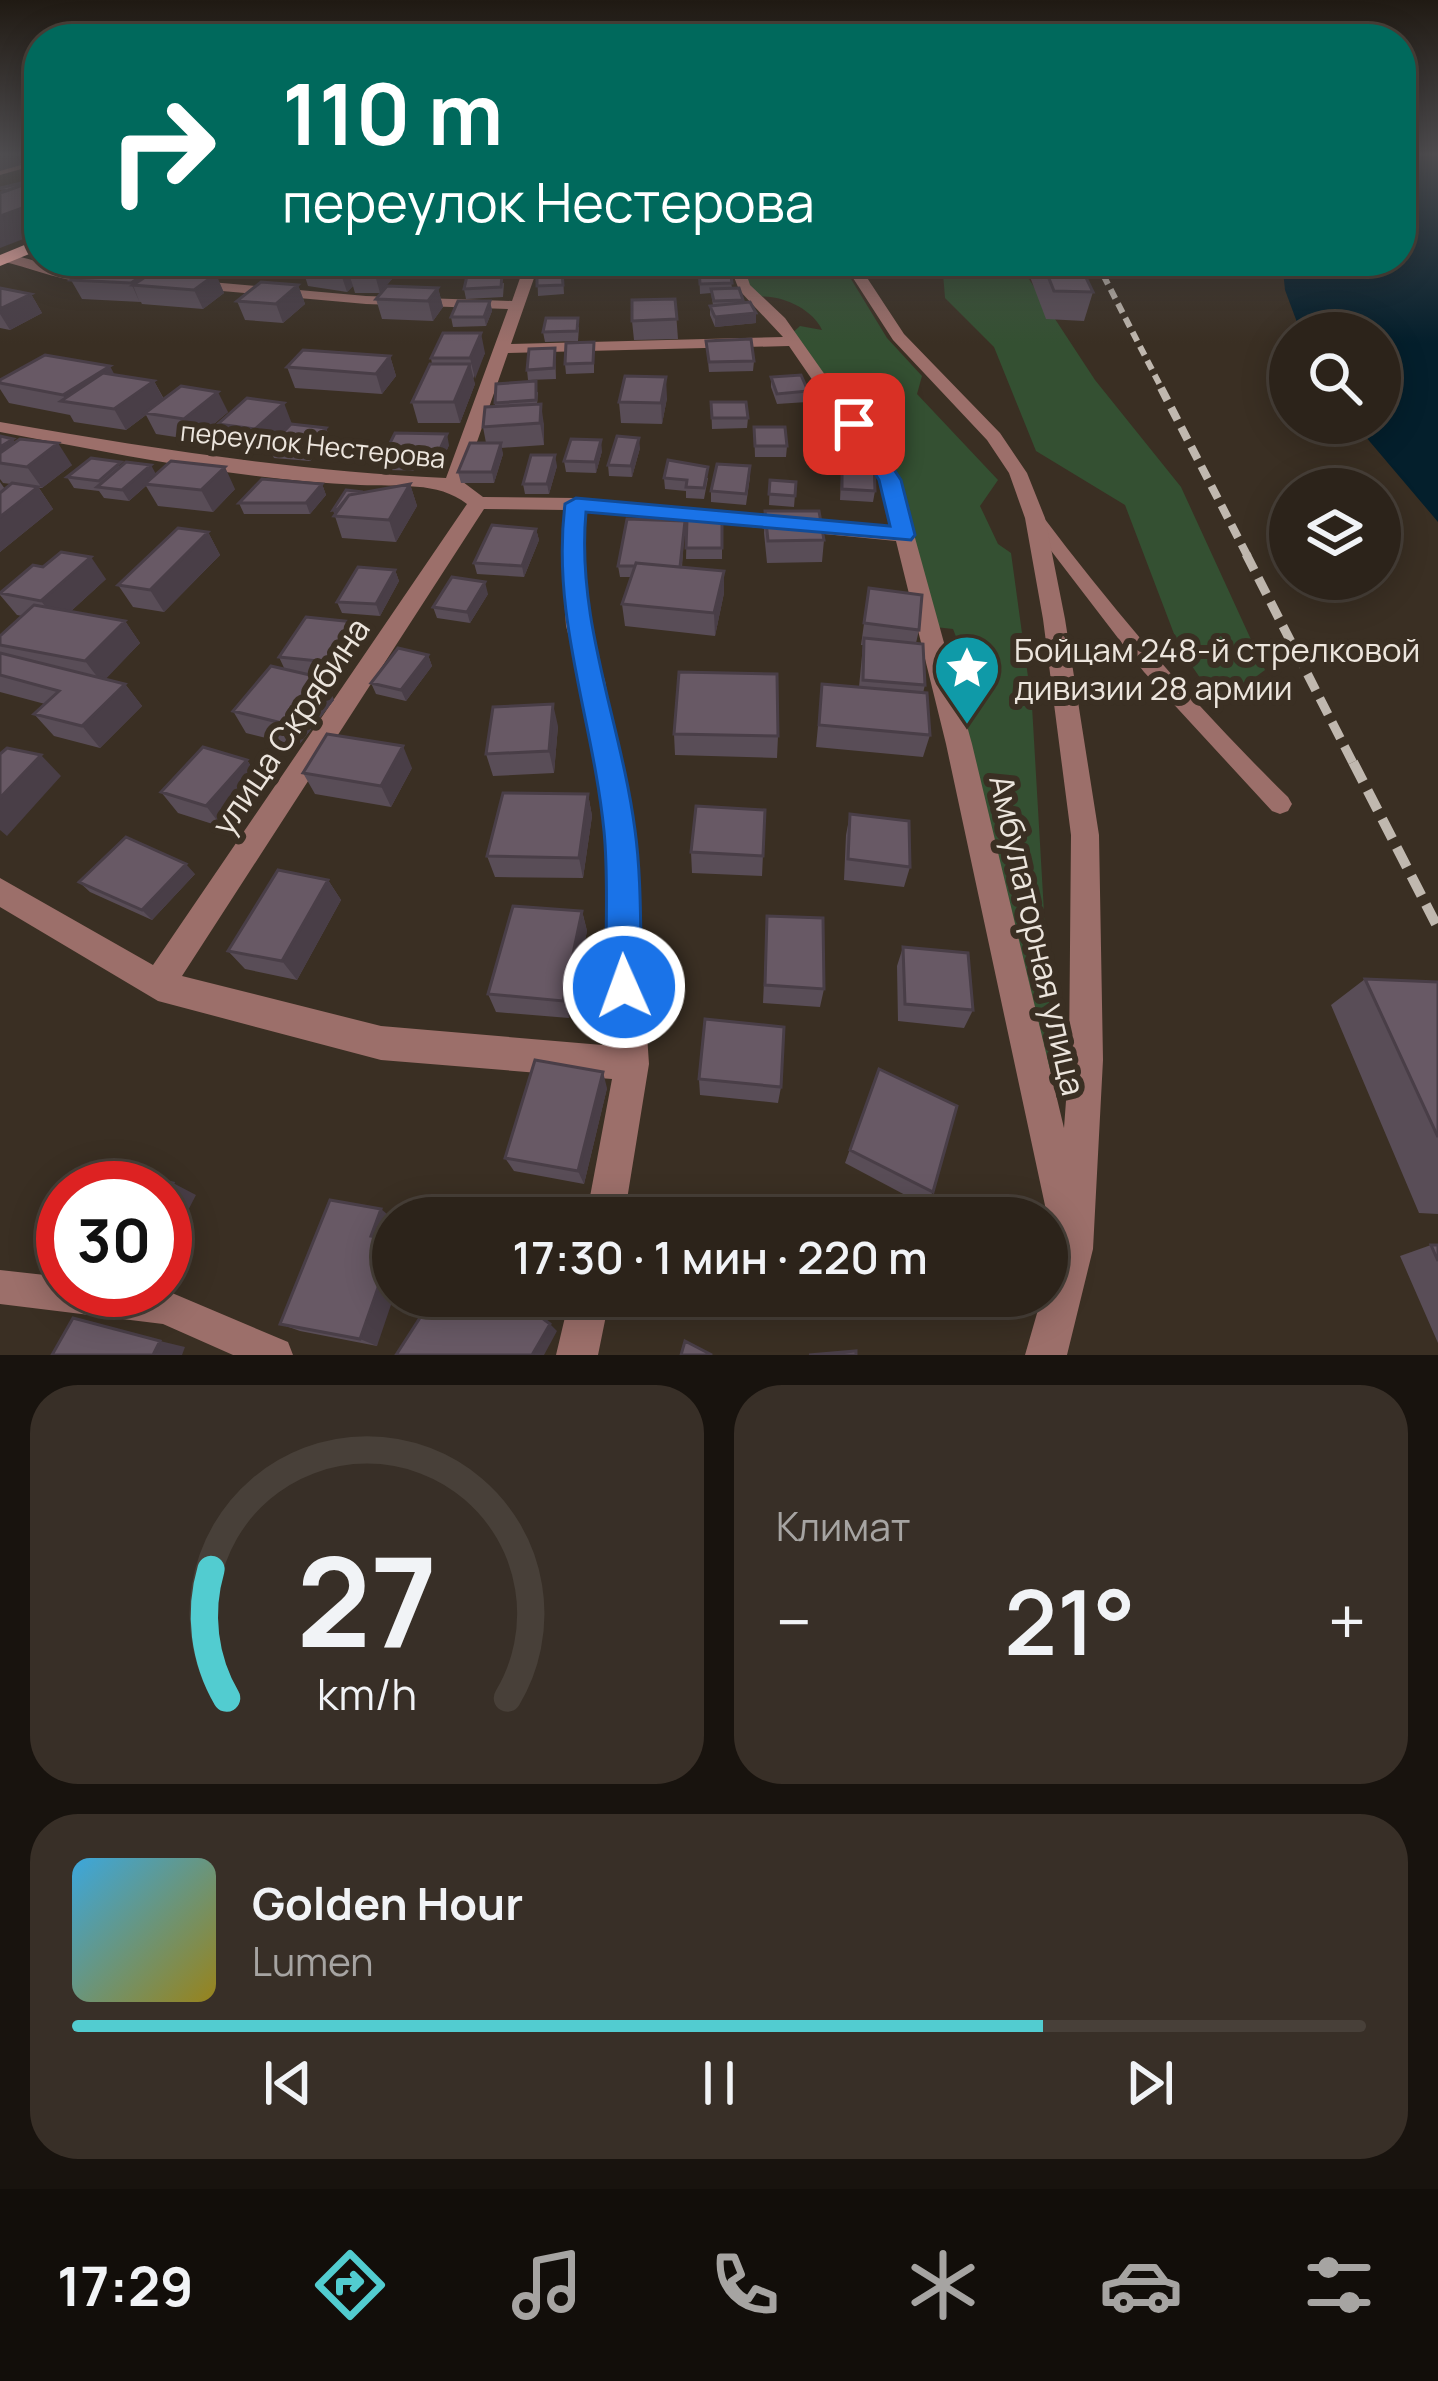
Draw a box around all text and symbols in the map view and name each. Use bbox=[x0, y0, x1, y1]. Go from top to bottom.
text: 110 m bbox=[282, 55, 503, 170]
icon: right bbox=[84, 72, 240, 228]
text: переулок Нестерова bbox=[282, 164, 815, 238]
map controls bbox=[1269, 312, 1401, 600]
button: search bbox=[1269, 312, 1401, 444]
pin bbox=[803, 373, 905, 475]
icon: arrive bbox=[821, 391, 887, 457]
street label: переулок Нестерова bbox=[179, 412, 447, 476]
button: layers bbox=[1269, 468, 1401, 600]
street label: улица Скрябина bbox=[200, 608, 380, 844]
place label: Бойцам 248-й стрелковой дивизии 28 армии bbox=[1014, 627, 1420, 710]
place icon: Бойцам 248-й стрелковой дивизии 28 армии bbox=[932, 633, 1002, 727]
street label: Амбулаторная улица bbox=[979, 770, 1097, 1100]
position arrow bbox=[561, 924, 687, 1050]
speed limit sign: 30 bbox=[36, 1161, 192, 1317]
text: 17:30 · 1 мин · 220 m bbox=[512, 1226, 928, 1288]
text: Климат bbox=[776, 1499, 911, 1553]
text: 27 bbox=[297, 1514, 437, 1684]
text: 21° bbox=[1004, 1559, 1135, 1682]
text: − bbox=[776, 1576, 812, 1666]
text: + bbox=[1328, 1576, 1366, 1666]
text: km/h bbox=[317, 1663, 417, 1722]
text: Golden Hour bbox=[252, 1872, 523, 1934]
text: Lumen bbox=[252, 1934, 373, 1988]
icon: previous bbox=[255, 2050, 321, 2116]
icon: pause bbox=[686, 2050, 752, 2116]
icon: next bbox=[1117, 2050, 1183, 2116]
icon: directions bbox=[308, 2243, 392, 2327]
icon: music bbox=[505, 2243, 589, 2327]
icon: phone bbox=[703, 2243, 787, 2327]
icon: climate bbox=[901, 2243, 985, 2327]
icon: car bbox=[1099, 2243, 1183, 2327]
icon: filters bbox=[1297, 2243, 1381, 2327]
text: 17:29 bbox=[57, 2248, 194, 2322]

